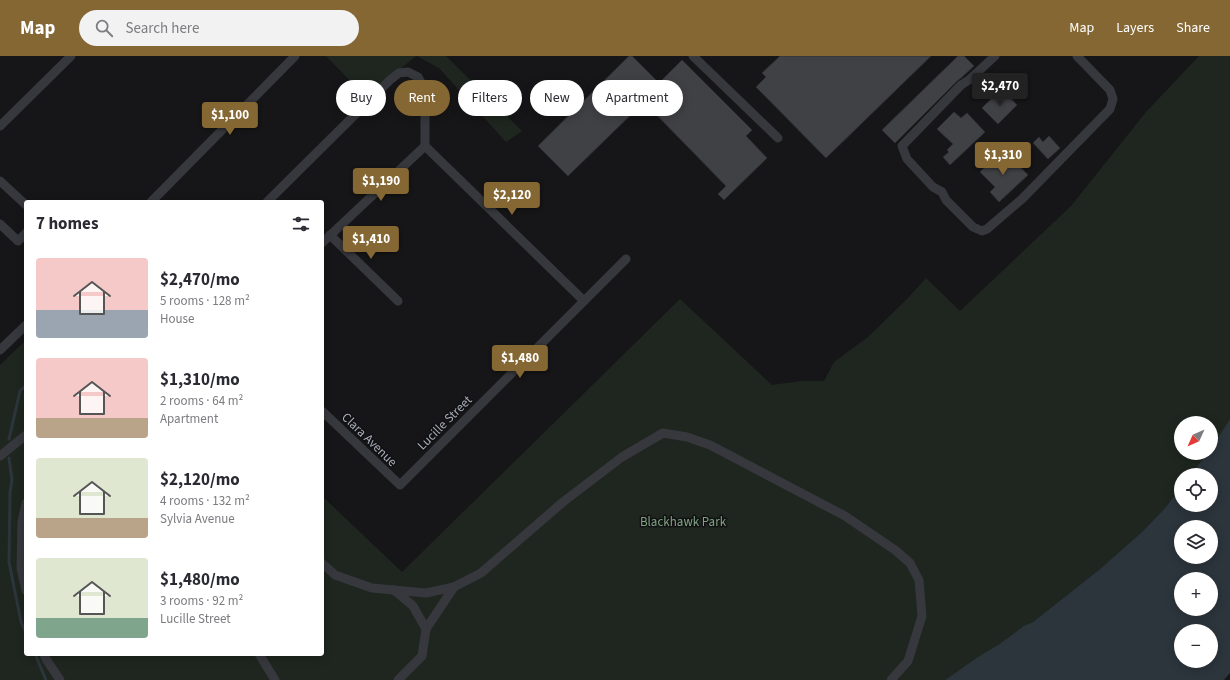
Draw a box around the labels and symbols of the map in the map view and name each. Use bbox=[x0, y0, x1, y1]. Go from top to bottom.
pin: $2,470 bbox=[967, 73, 1033, 107]
pin: $1,100 bbox=[197, 102, 263, 136]
pin: $1,310 bbox=[970, 142, 1036, 176]
pin: $1,190 bbox=[348, 168, 414, 202]
pin: $2,120 bbox=[479, 182, 545, 216]
pin: $1,410 bbox=[338, 226, 404, 260]
pin: $1,480 bbox=[487, 345, 553, 379]
street label: Lucille Street bbox=[413, 391, 476, 454]
street label: Clara Avenue bbox=[338, 409, 401, 471]
north arrow bbox=[1174, 416, 1218, 460]
park label: Blackhawk Park bbox=[640, 513, 727, 531]

